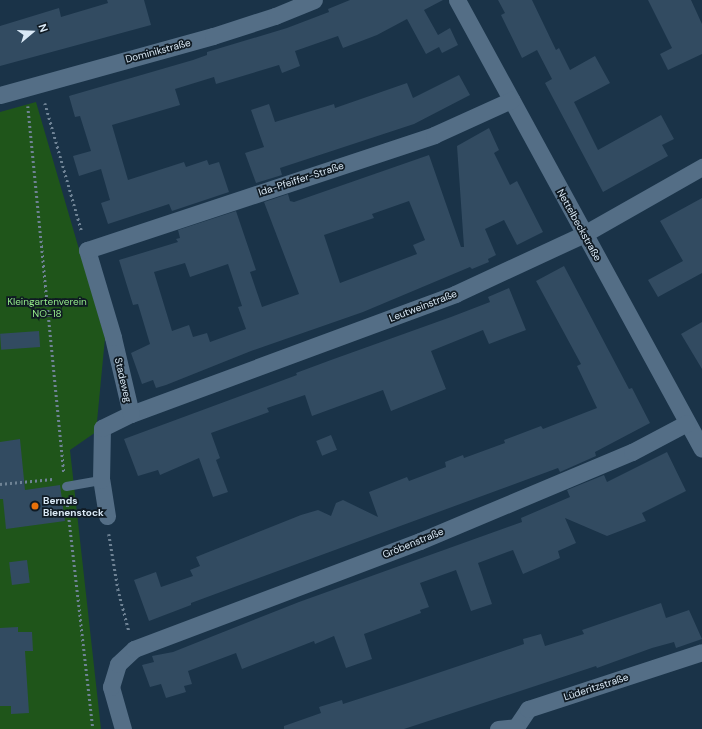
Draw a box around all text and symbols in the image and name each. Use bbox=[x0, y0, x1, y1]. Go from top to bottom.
north arrow bbox=[12, 12, 52, 52]
text: N bbox=[35, 22, 51, 34]
street label: Dominikstraße bbox=[124, 37, 192, 65]
street label: Ida-Pfeiffer-Straße bbox=[257, 160, 345, 198]
street label: Nettelbeckstraße bbox=[554, 187, 604, 263]
street label: Leutweinstraße bbox=[387, 288, 459, 324]
park label: Kleingartenverein NO-18 bbox=[7, 295, 87, 318]
street label: Stadeweg bbox=[112, 356, 134, 404]
place label: Bernds Bienenstock bbox=[43, 494, 104, 518]
marker: Bernds Bienenstock bbox=[30, 501, 40, 511]
street label: Gröbenstraße bbox=[381, 525, 445, 561]
street label: Lüderitzstraße bbox=[562, 671, 630, 703]

